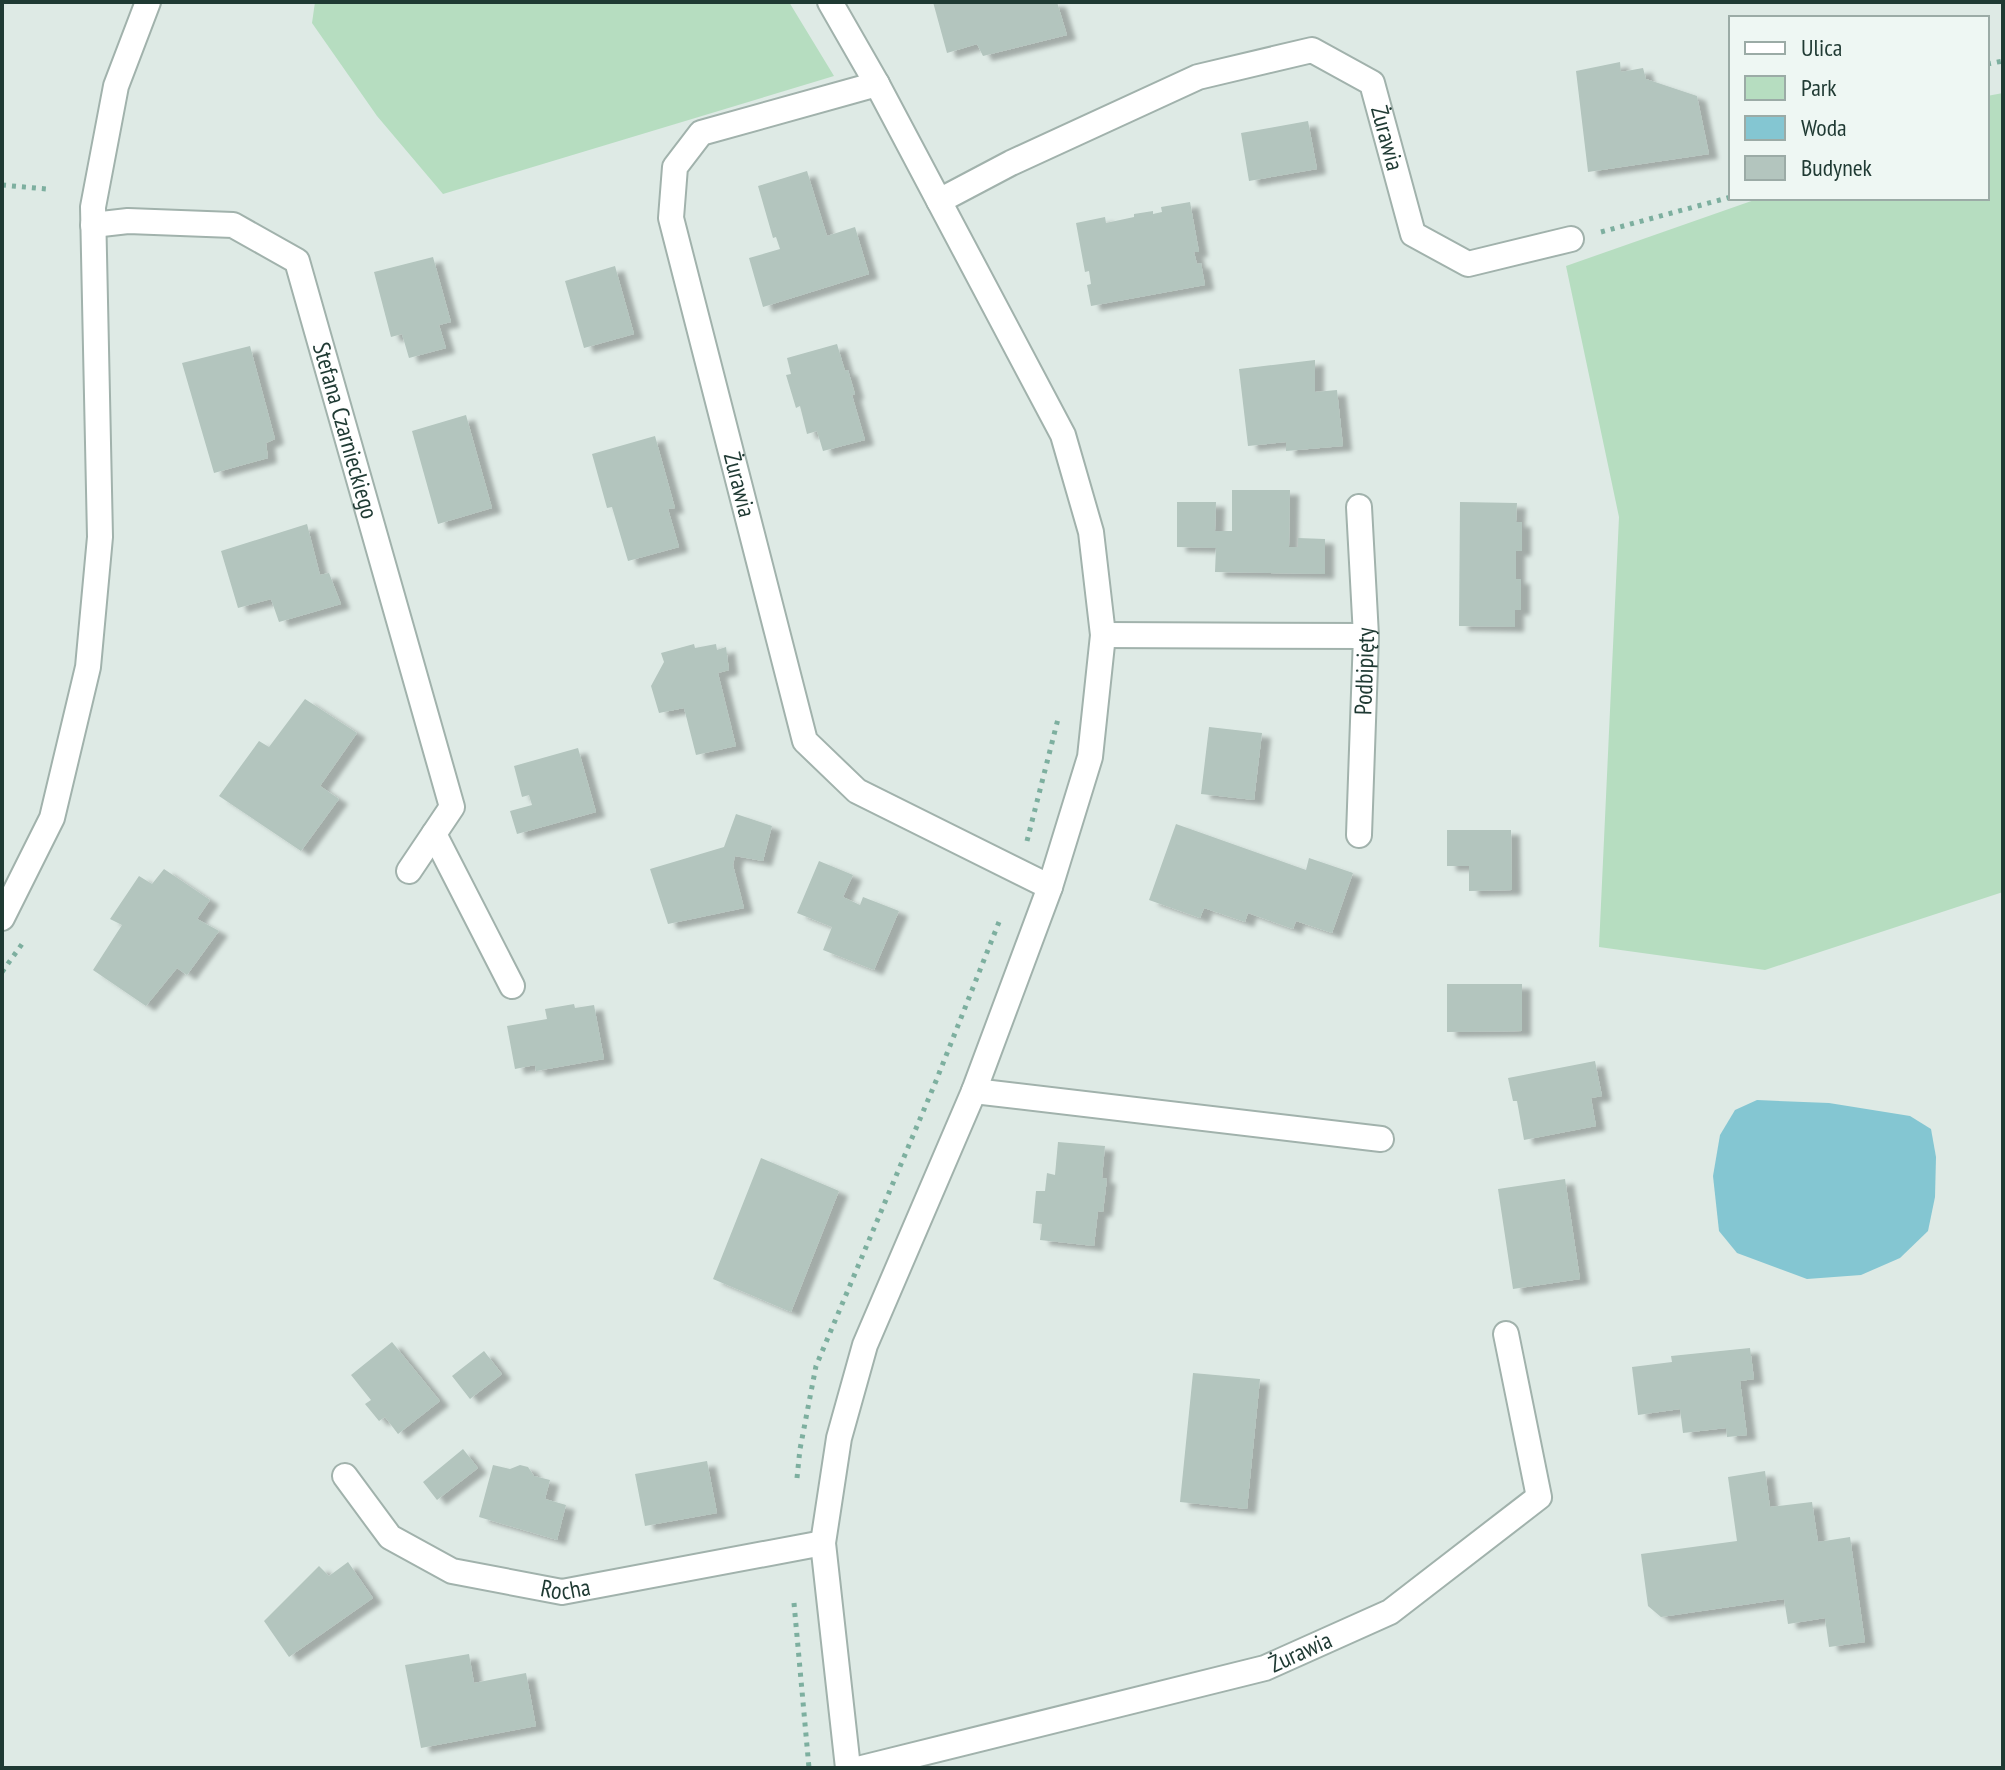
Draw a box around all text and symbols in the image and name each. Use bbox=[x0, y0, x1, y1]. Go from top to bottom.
legend bbox=[1729, 16, 1989, 200]
text: Ulica bbox=[1801, 32, 1842, 63]
text: Park bbox=[1801, 72, 1837, 103]
street label: Żurawia bbox=[1364, 102, 1411, 174]
text: Woda bbox=[1801, 112, 1847, 143]
text: Budynek bbox=[1801, 152, 1873, 183]
street label: Stefana Czarnieckiego bbox=[306, 339, 385, 522]
street label: Żurawia bbox=[717, 449, 763, 520]
street label: Podbipięty bbox=[1347, 627, 1381, 715]
street label: Rocha bbox=[538, 1571, 593, 1607]
street label: Żurawia bbox=[1264, 1624, 1337, 1679]

